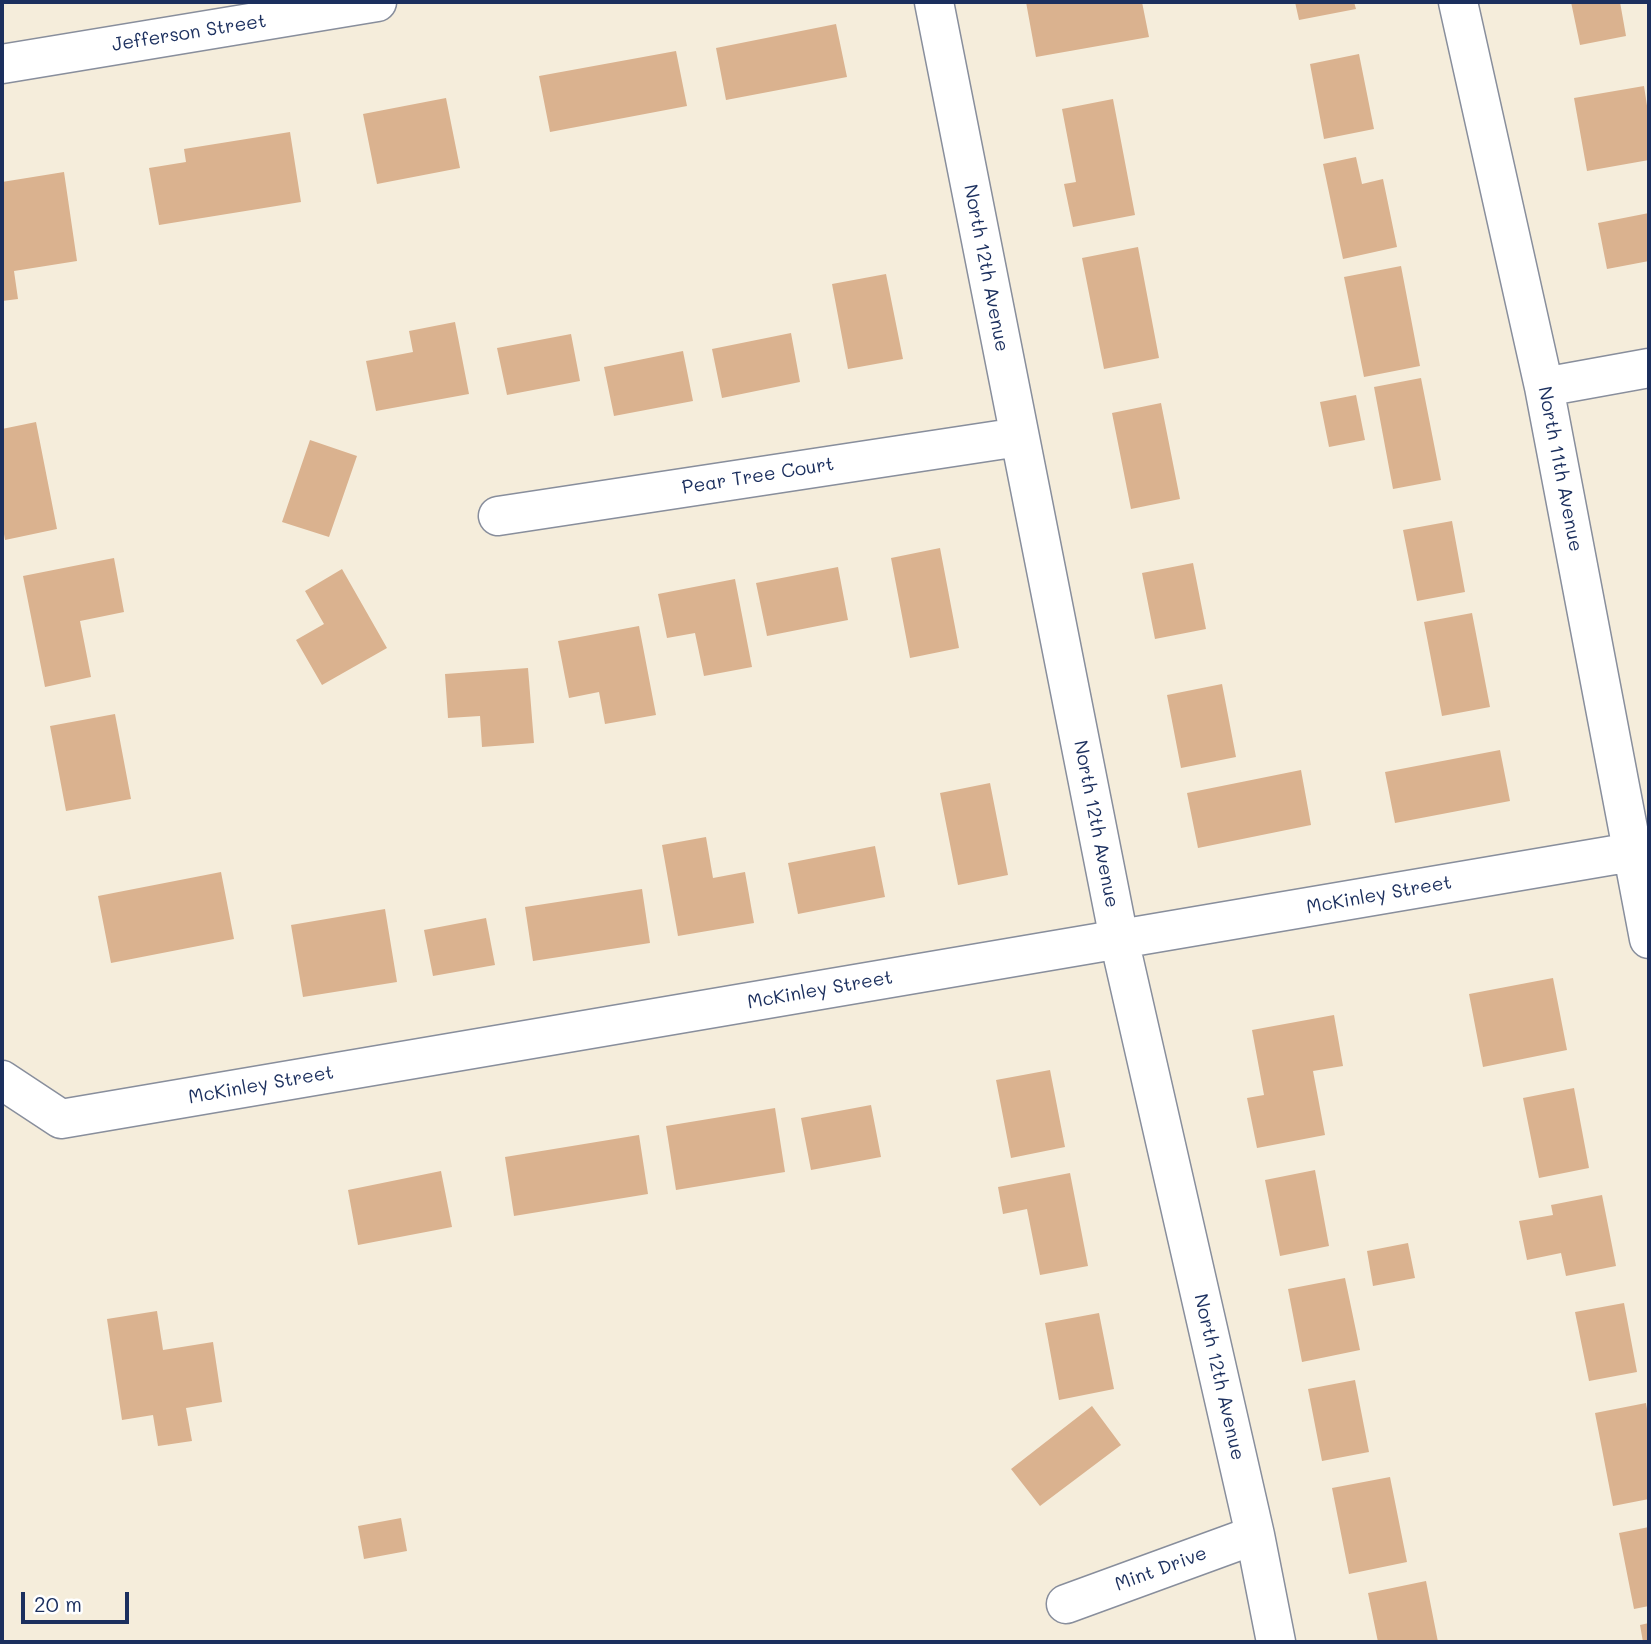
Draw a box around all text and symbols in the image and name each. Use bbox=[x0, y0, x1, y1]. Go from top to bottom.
street label: Jefferson Street bbox=[110, 10, 268, 56]
street label: North 12th Avenue bbox=[959, 182, 1013, 354]
street label: North 11th Avenue bbox=[1533, 384, 1587, 554]
street label: Pear Tree Court bbox=[680, 453, 836, 499]
street label: North 12th Avenue bbox=[1069, 738, 1123, 910]
street label: McKinley Street bbox=[1305, 871, 1453, 919]
street label: McKinley Street bbox=[746, 966, 894, 1014]
street label: McKinley Street bbox=[187, 1061, 335, 1109]
street label: North 12th Avenue bbox=[1189, 1292, 1249, 1462]
street label: Mint Drive bbox=[1112, 1542, 1210, 1596]
scale bar bbox=[24, 1578, 133, 1622]
text: 20 m bbox=[34, 1590, 82, 1617]

